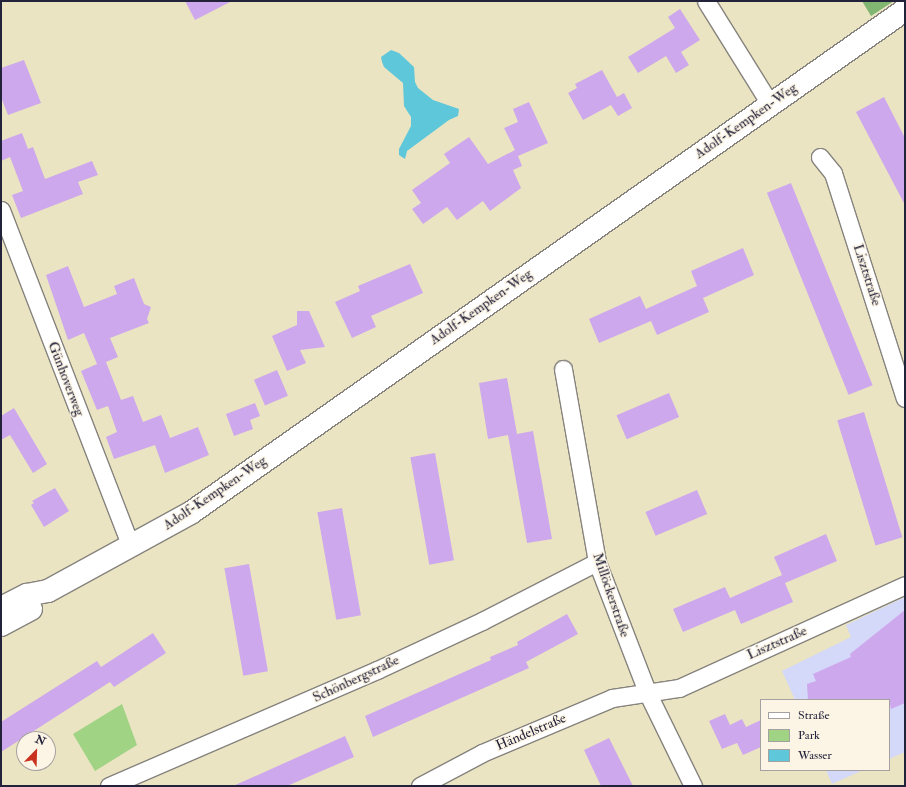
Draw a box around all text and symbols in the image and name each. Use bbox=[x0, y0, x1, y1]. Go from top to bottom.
street label: Adolf-Kempken-Weg bbox=[692, 79, 800, 163]
street label: Lisztstraße bbox=[849, 242, 885, 308]
street label: Adolf-Kempken-Weg bbox=[427, 265, 535, 349]
street label: Günhoverweg bbox=[44, 339, 88, 419]
street label: Adolf-Kempken-Weg bbox=[160, 452, 270, 534]
street label: Millöckerstraße bbox=[589, 551, 633, 639]
street label: Lisztstraße bbox=[744, 622, 810, 664]
street label: Schönbergstraße bbox=[310, 652, 402, 706]
legend bbox=[760, 699, 890, 771]
text: Straße bbox=[798, 708, 829, 723]
street label: Händelstraße bbox=[493, 710, 569, 754]
text: Park bbox=[798, 728, 820, 743]
north arrow bbox=[16, 731, 56, 771]
text: N bbox=[33, 733, 48, 748]
text: Wasser bbox=[798, 748, 832, 763]

